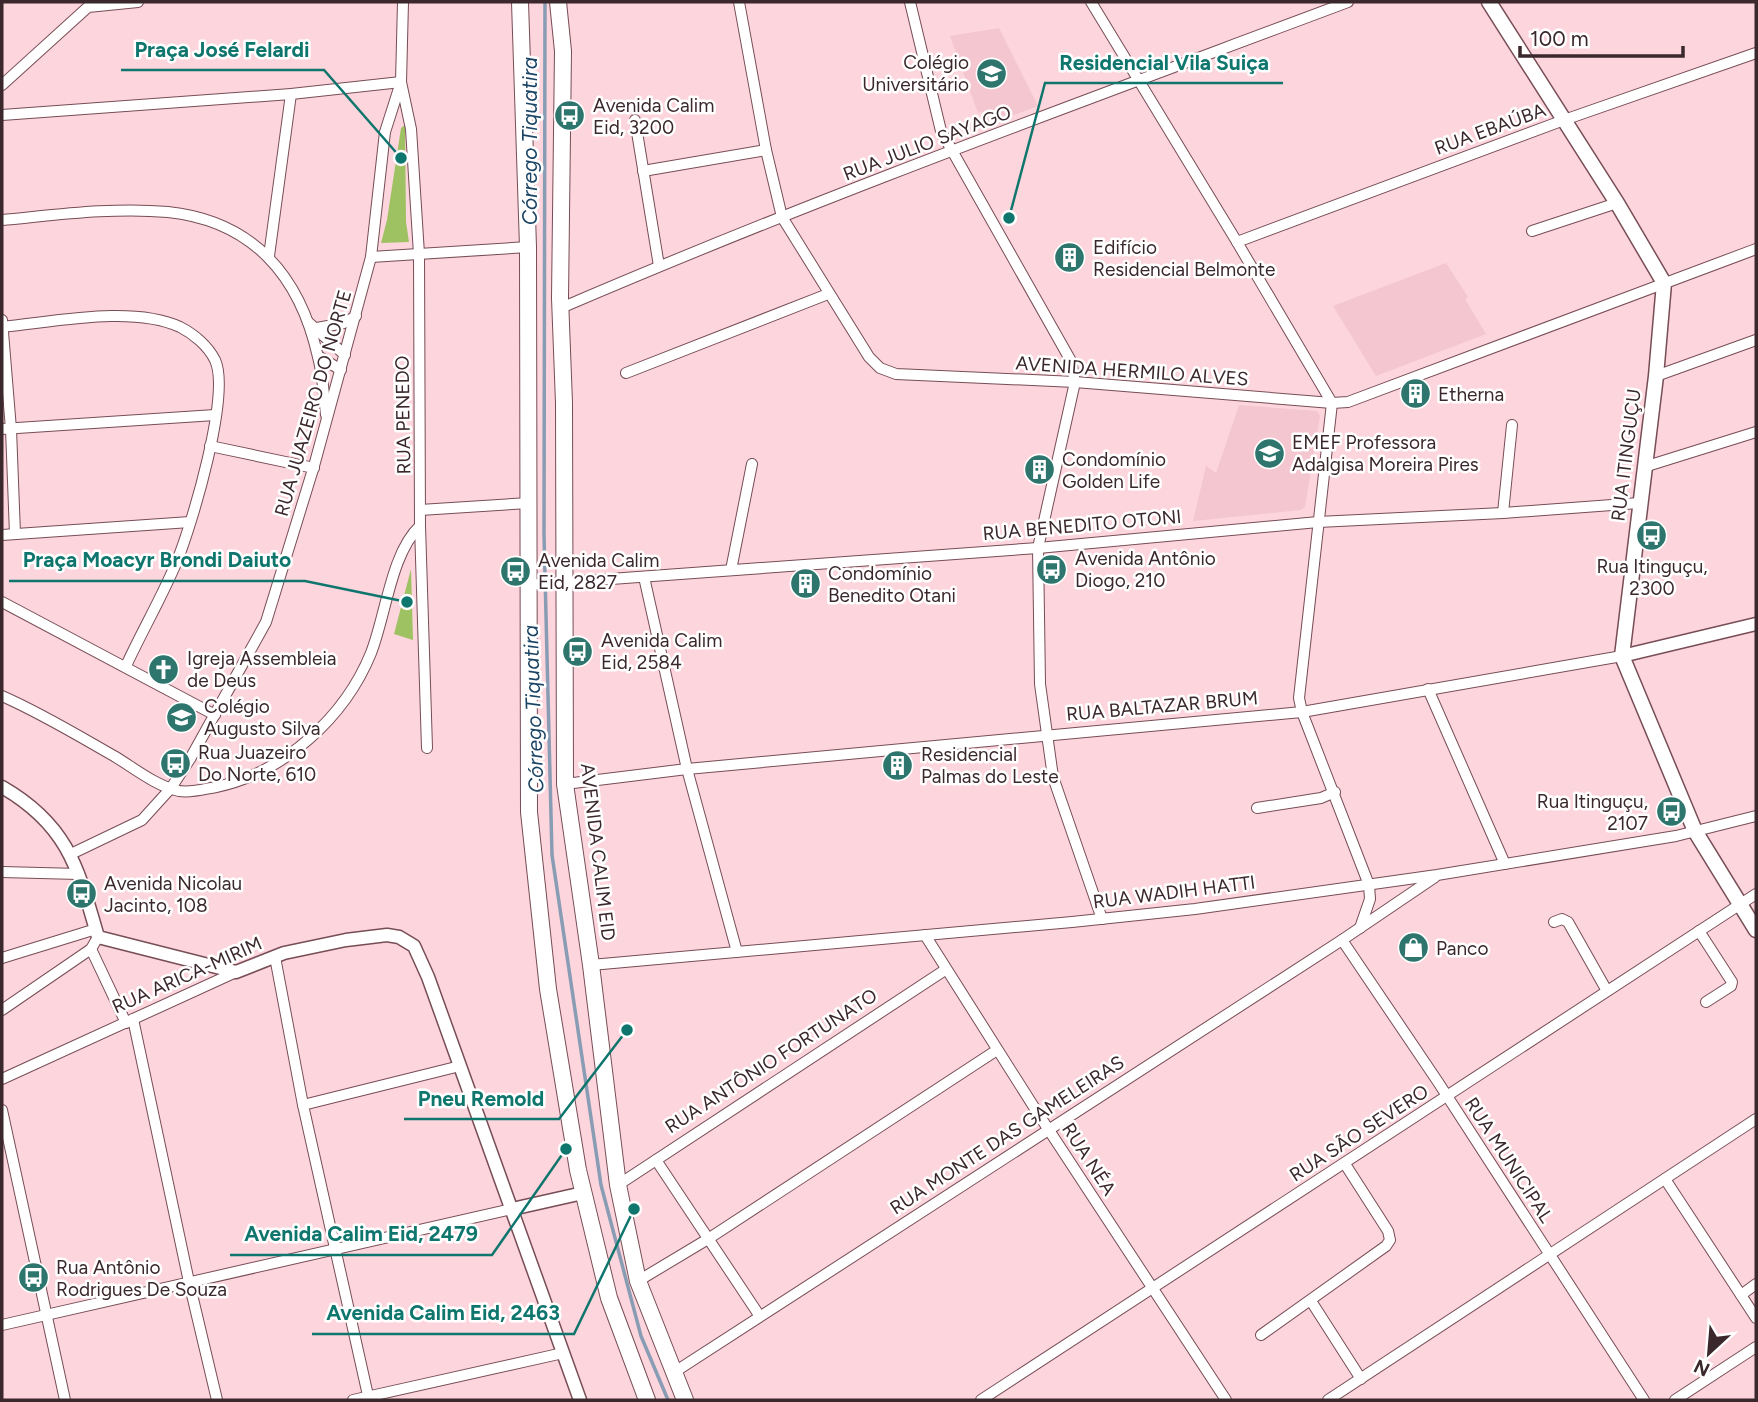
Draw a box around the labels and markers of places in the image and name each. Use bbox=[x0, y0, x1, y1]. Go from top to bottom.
callout: Praça José Felardi bbox=[121, 28, 324, 70]
callout: Residencial Vila Suiça bbox=[1045, 41, 1283, 83]
place label: Colégio Universitário bbox=[862, 51, 969, 96]
school or university icon: Colégio Universitário bbox=[975, 56, 1009, 90]
place label: Avenida Calim Eid, 3200 bbox=[593, 94, 714, 139]
bus stop icon: Avenida Calim Eid, 3200 bbox=[553, 99, 587, 133]
place label: Edifício Residencial Belmonte bbox=[1093, 236, 1275, 281]
building icon: Edifício Residencial Belmonte bbox=[1053, 241, 1087, 275]
building icon: Etherna bbox=[1398, 377, 1432, 411]
place label: Etherna bbox=[1438, 383, 1504, 406]
place label: EMEF Professora Adalgisa Moreira Pires bbox=[1292, 431, 1479, 476]
school or university icon: EMEF Professora Adalgisa Moreira Pires bbox=[1252, 436, 1286, 470]
place label: Condomínio Golden Life bbox=[1062, 448, 1166, 493]
building icon: Condomínio Golden Life bbox=[1022, 453, 1056, 487]
bus stop icon: Rua Itinguçu, 2300 bbox=[1635, 518, 1669, 552]
callout: Praça Moacyr Brondi Daiuto bbox=[9, 539, 305, 581]
place label: Avenida Antônio Diogo, 210 bbox=[1075, 547, 1216, 592]
place label: Avenida Calim Eid, 2827 bbox=[538, 549, 659, 594]
bus stop icon: Avenida Antônio Diogo, 210 bbox=[1035, 552, 1069, 586]
bus stop icon: Avenida Calim Eid, 2827 bbox=[498, 554, 532, 588]
place label: Rua Itinguçu, 2300 bbox=[1596, 555, 1708, 600]
place label: Condomínio Benedito Otani bbox=[828, 562, 956, 607]
building icon: Condomínio Benedito Otani bbox=[788, 567, 822, 601]
place label: Avenida Calim Eid, 2584 bbox=[601, 629, 722, 674]
bus stop icon: Avenida Calim Eid, 2584 bbox=[561, 634, 595, 668]
place label: Igreja Assembleia de Deus bbox=[187, 647, 337, 692]
church icon: Igreja Assembleia de Deus bbox=[147, 652, 181, 686]
place label: Colégio Augusto Silva bbox=[204, 695, 321, 740]
school or university icon: Colégio Augusto Silva bbox=[164, 700, 198, 734]
place label: Rua Juazeiro Do Norte, 610 bbox=[198, 741, 316, 786]
place label: Residencial Palmas do Leste bbox=[921, 743, 1059, 788]
bus stop icon: Rua Juazeiro Do Norte, 610 bbox=[158, 746, 192, 780]
building icon: Residencial Palmas do Leste bbox=[881, 748, 915, 782]
place label: Rua Itinguçu, 2107 bbox=[1537, 790, 1648, 835]
bus stop icon: Rua Itinguçu, 2107 bbox=[1654, 795, 1688, 829]
place label: Avenida Nicolau Jacinto, 108 bbox=[104, 872, 242, 917]
bus stop icon: Avenida Nicolau Jacinto, 108 bbox=[64, 877, 98, 911]
shop icon: Panco bbox=[1396, 931, 1430, 965]
place label: Panco bbox=[1436, 937, 1488, 960]
callout: Pneu Remold bbox=[404, 1077, 559, 1119]
callout: Avenida Calim Eid, 2479 bbox=[230, 1213, 492, 1255]
place label: Rua Antônio Rodrigues De Souza bbox=[56, 1256, 227, 1301]
bus stop icon: Rua Antônio Rodrigues De Souza bbox=[16, 1261, 50, 1295]
callout: Avenida Calim Eid, 2463 bbox=[312, 1292, 574, 1334]

